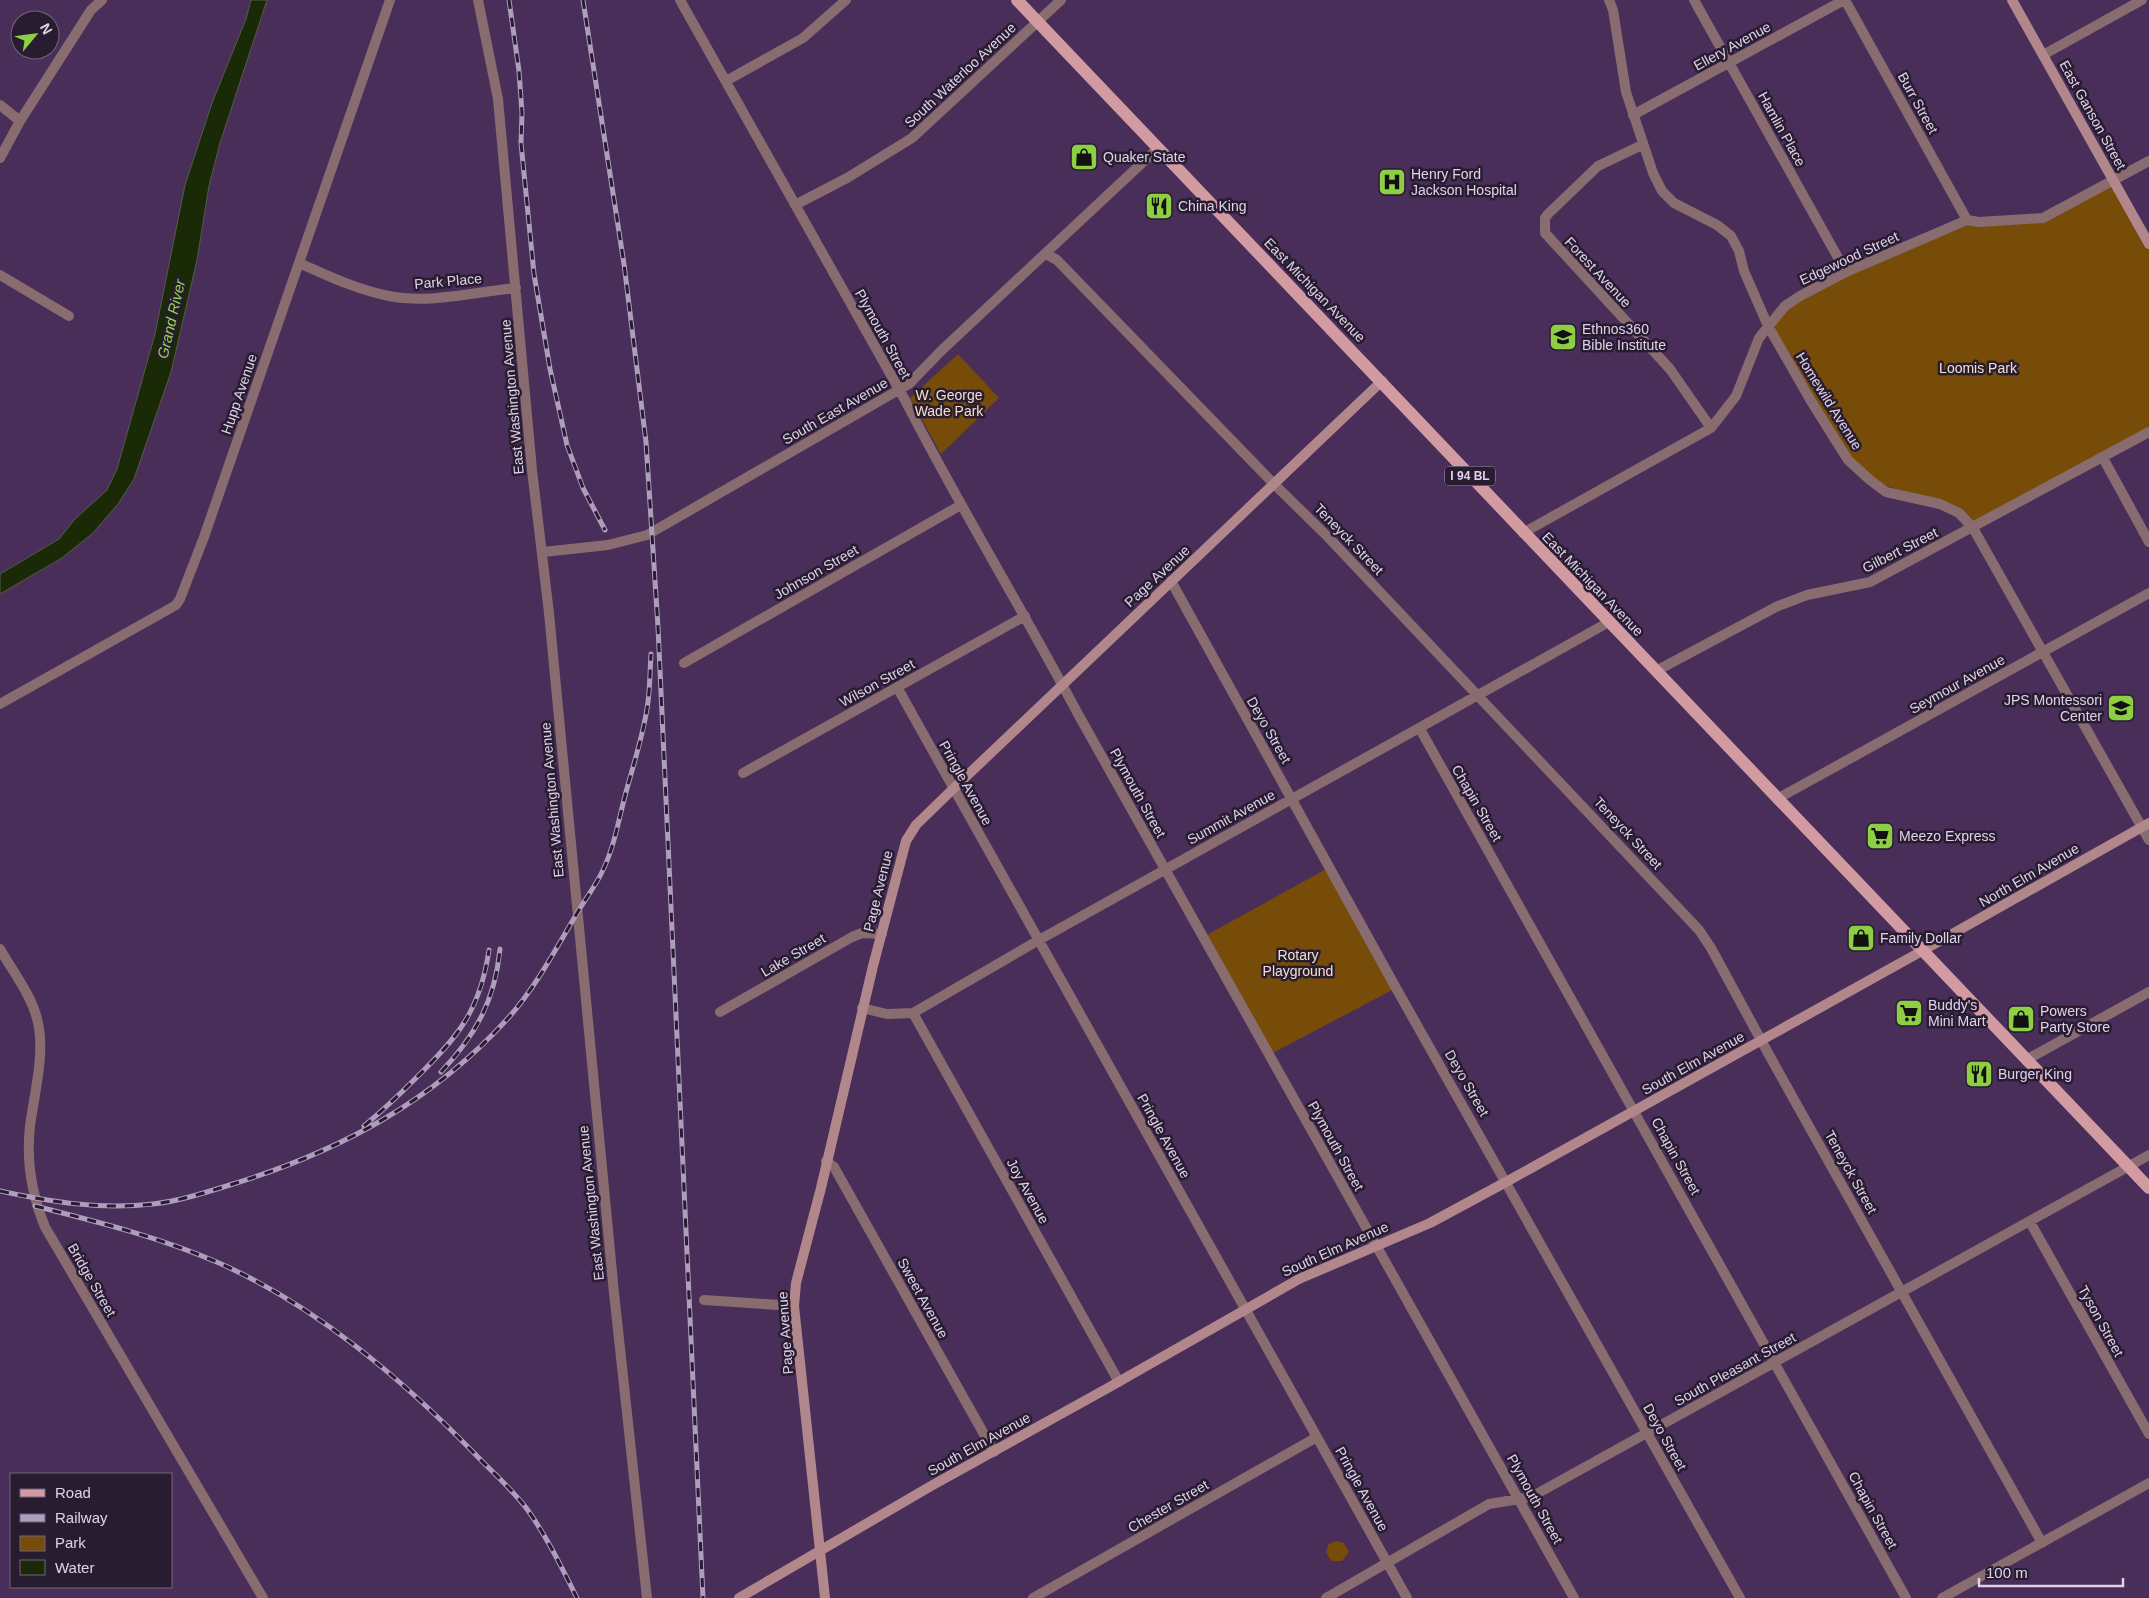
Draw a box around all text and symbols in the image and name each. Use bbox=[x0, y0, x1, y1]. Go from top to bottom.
north arrow bbox=[10, 10, 60, 60]
street label: Ellery Avenue bbox=[1691, 18, 1773, 74]
street label: South Waterloo Avenue bbox=[901, 19, 1019, 131]
text: N bbox=[37, 20, 56, 37]
street label: East Ganson Street bbox=[2056, 58, 2130, 172]
street label: Burr Street bbox=[1895, 70, 1941, 137]
street label: Hamlin Place bbox=[1755, 89, 1809, 169]
shop icon: Quaker State bbox=[1069, 142, 1099, 172]
place label: Quaker State bbox=[1103, 149, 1186, 165]
place label: Henry Ford Jackson Hospital bbox=[1411, 166, 1517, 198]
hospital icon: Henry Ford Jackson Hospital bbox=[1377, 167, 1407, 197]
restaurant icon: China King bbox=[1144, 191, 1174, 221]
place label: China King bbox=[1178, 198, 1247, 214]
street label: Edgewood Street bbox=[1797, 228, 1901, 288]
street label: Forest Avenue bbox=[1561, 234, 1635, 311]
street label: East Michigan Avenue bbox=[1261, 235, 1369, 345]
street label: Park Place bbox=[414, 270, 483, 292]
water label: Grand River bbox=[154, 277, 189, 360]
street label: Plymouth Street bbox=[852, 287, 914, 382]
street label: East Washington Avenue bbox=[497, 319, 527, 475]
place label: Ethnos360 Bible Institute bbox=[1582, 321, 1666, 353]
school or university icon: Ethnos360 Bible Institute bbox=[1548, 322, 1578, 352]
street label: Homewild Avenue bbox=[1793, 349, 1866, 453]
street label: Hupp Avenue bbox=[218, 352, 260, 436]
park label: Loomis Park bbox=[1939, 360, 2018, 376]
street label: South East Avenue bbox=[780, 374, 891, 448]
park label: W. George Wade Park bbox=[915, 387, 984, 419]
road number: I 94 BL bbox=[1445, 466, 1495, 486]
street label: Teneyck Street bbox=[1311, 500, 1387, 578]
street label: Gilbert Street bbox=[1860, 524, 1940, 576]
street label: East Michigan Avenue bbox=[1539, 529, 1647, 639]
street label: Johnson Street bbox=[771, 541, 861, 602]
street label: Page Avenue bbox=[1121, 542, 1193, 610]
street label: Seymour Avenue bbox=[1907, 651, 2008, 717]
street label: Wilson Street bbox=[837, 656, 917, 710]
place label: JPS Montessori Center bbox=[2004, 692, 2102, 724]
school or university icon: JPS Montessori Center bbox=[2106, 693, 2136, 723]
street label: Deyo Street bbox=[1244, 694, 1294, 766]
street label: East Washington Avenue bbox=[537, 722, 567, 878]
street label: Pringle Avenue bbox=[936, 738, 996, 828]
street label: Plymouth Street bbox=[1107, 746, 1169, 841]
street label: Chapin Street bbox=[1449, 762, 1505, 844]
street label: Summit Avenue bbox=[1184, 786, 1278, 848]
street label: Teneyck Street bbox=[1591, 794, 1665, 872]
supermarket icon: Meezo Express bbox=[1865, 821, 1895, 851]
place label: Meezo Express bbox=[1899, 828, 1995, 844]
street label: North Elm Avenue bbox=[1976, 840, 2082, 910]
street label: Page Avenue bbox=[860, 849, 896, 933]
shop icon: Family Dollar bbox=[1846, 923, 1876, 953]
street label: Lake Street bbox=[758, 930, 828, 980]
place label: Family Dollar bbox=[1880, 930, 1962, 946]
park label: Rotary Playground bbox=[1263, 947, 1333, 979]
place label: Buddy's Mini Mart bbox=[1928, 997, 1986, 1029]
supermarket icon: Buddy's Mini Mart bbox=[1894, 998, 1924, 1028]
place label: Powers Party Store bbox=[2040, 1003, 2110, 1035]
shop icon: Powers Party Store bbox=[2006, 1004, 2036, 1034]
street label: South Elm Avenue bbox=[1639, 1028, 1747, 1098]
street label: Deyo Street bbox=[1442, 1047, 1492, 1119]
restaurant icon: Burger King bbox=[1964, 1059, 1994, 1089]
place label: Burger King bbox=[1998, 1066, 2072, 1082]
street label: Pringle Avenue bbox=[1134, 1091, 1194, 1181]
street label: Plymouth Street bbox=[1305, 1099, 1367, 1194]
street label: Chapin Street bbox=[1648, 1115, 1704, 1197]
street label: East Washington Avenue bbox=[575, 1125, 607, 1281]
street label: Teneyck Street bbox=[1822, 1128, 1880, 1216]
street label: Joy Avenue bbox=[1004, 1156, 1053, 1227]
street label: South Elm Avenue bbox=[1279, 1218, 1391, 1280]
street label: Bridge Street bbox=[65, 1241, 119, 1319]
street label: Sweet Avenue bbox=[894, 1255, 952, 1341]
street label: Tyson Street bbox=[2075, 1283, 2127, 1359]
street label: Page Avenue bbox=[774, 1291, 796, 1375]
street label: South Pleasant Street bbox=[1672, 1329, 1799, 1409]
street label: Deyo Street bbox=[1640, 1401, 1690, 1473]
street label: South Elm Avenue bbox=[925, 1409, 1033, 1479]
street label: Pringle Avenue bbox=[1332, 1444, 1392, 1534]
street label: Plymouth Street bbox=[1504, 1452, 1566, 1547]
street label: Chapin Street bbox=[1845, 1469, 1901, 1551]
legend bbox=[10, 1473, 172, 1588]
street label: Chester Street bbox=[1125, 1476, 1211, 1535]
text: Road bbox=[55, 1484, 91, 1501]
text: Railway bbox=[55, 1509, 108, 1526]
text: Park bbox=[55, 1534, 86, 1551]
scale bar bbox=[1979, 1556, 2123, 1588]
text: Water bbox=[55, 1559, 94, 1576]
text: 100 m bbox=[1986, 1564, 2028, 1581]

